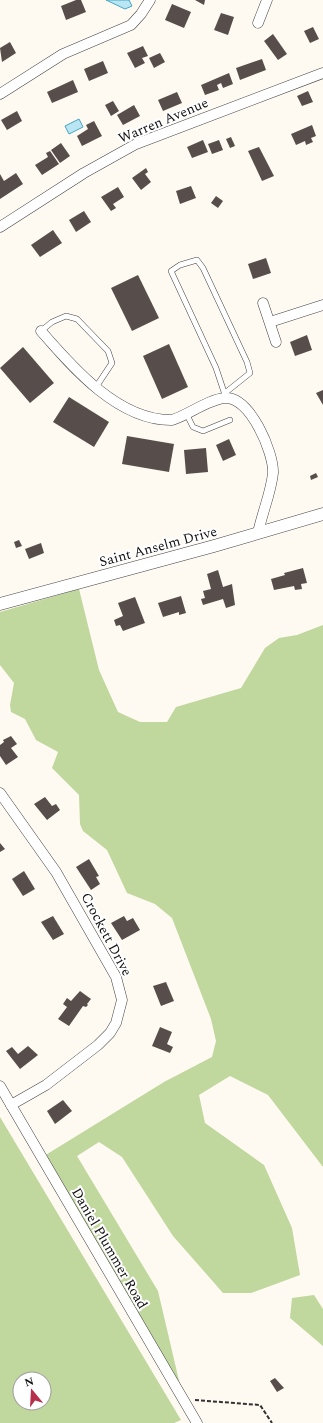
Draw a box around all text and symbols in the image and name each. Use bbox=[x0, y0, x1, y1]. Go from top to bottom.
street label: Warren Avenue bbox=[115, 92, 212, 149]
street label: Saint Anselm Drive bbox=[97, 521, 219, 572]
street label: Crockett Drive bbox=[76, 889, 138, 980]
street label: Daniel Plummer Road bbox=[66, 1184, 153, 1313]
north arrow bbox=[12, 1371, 52, 1411]
text: N bbox=[22, 1372, 36, 1391]

